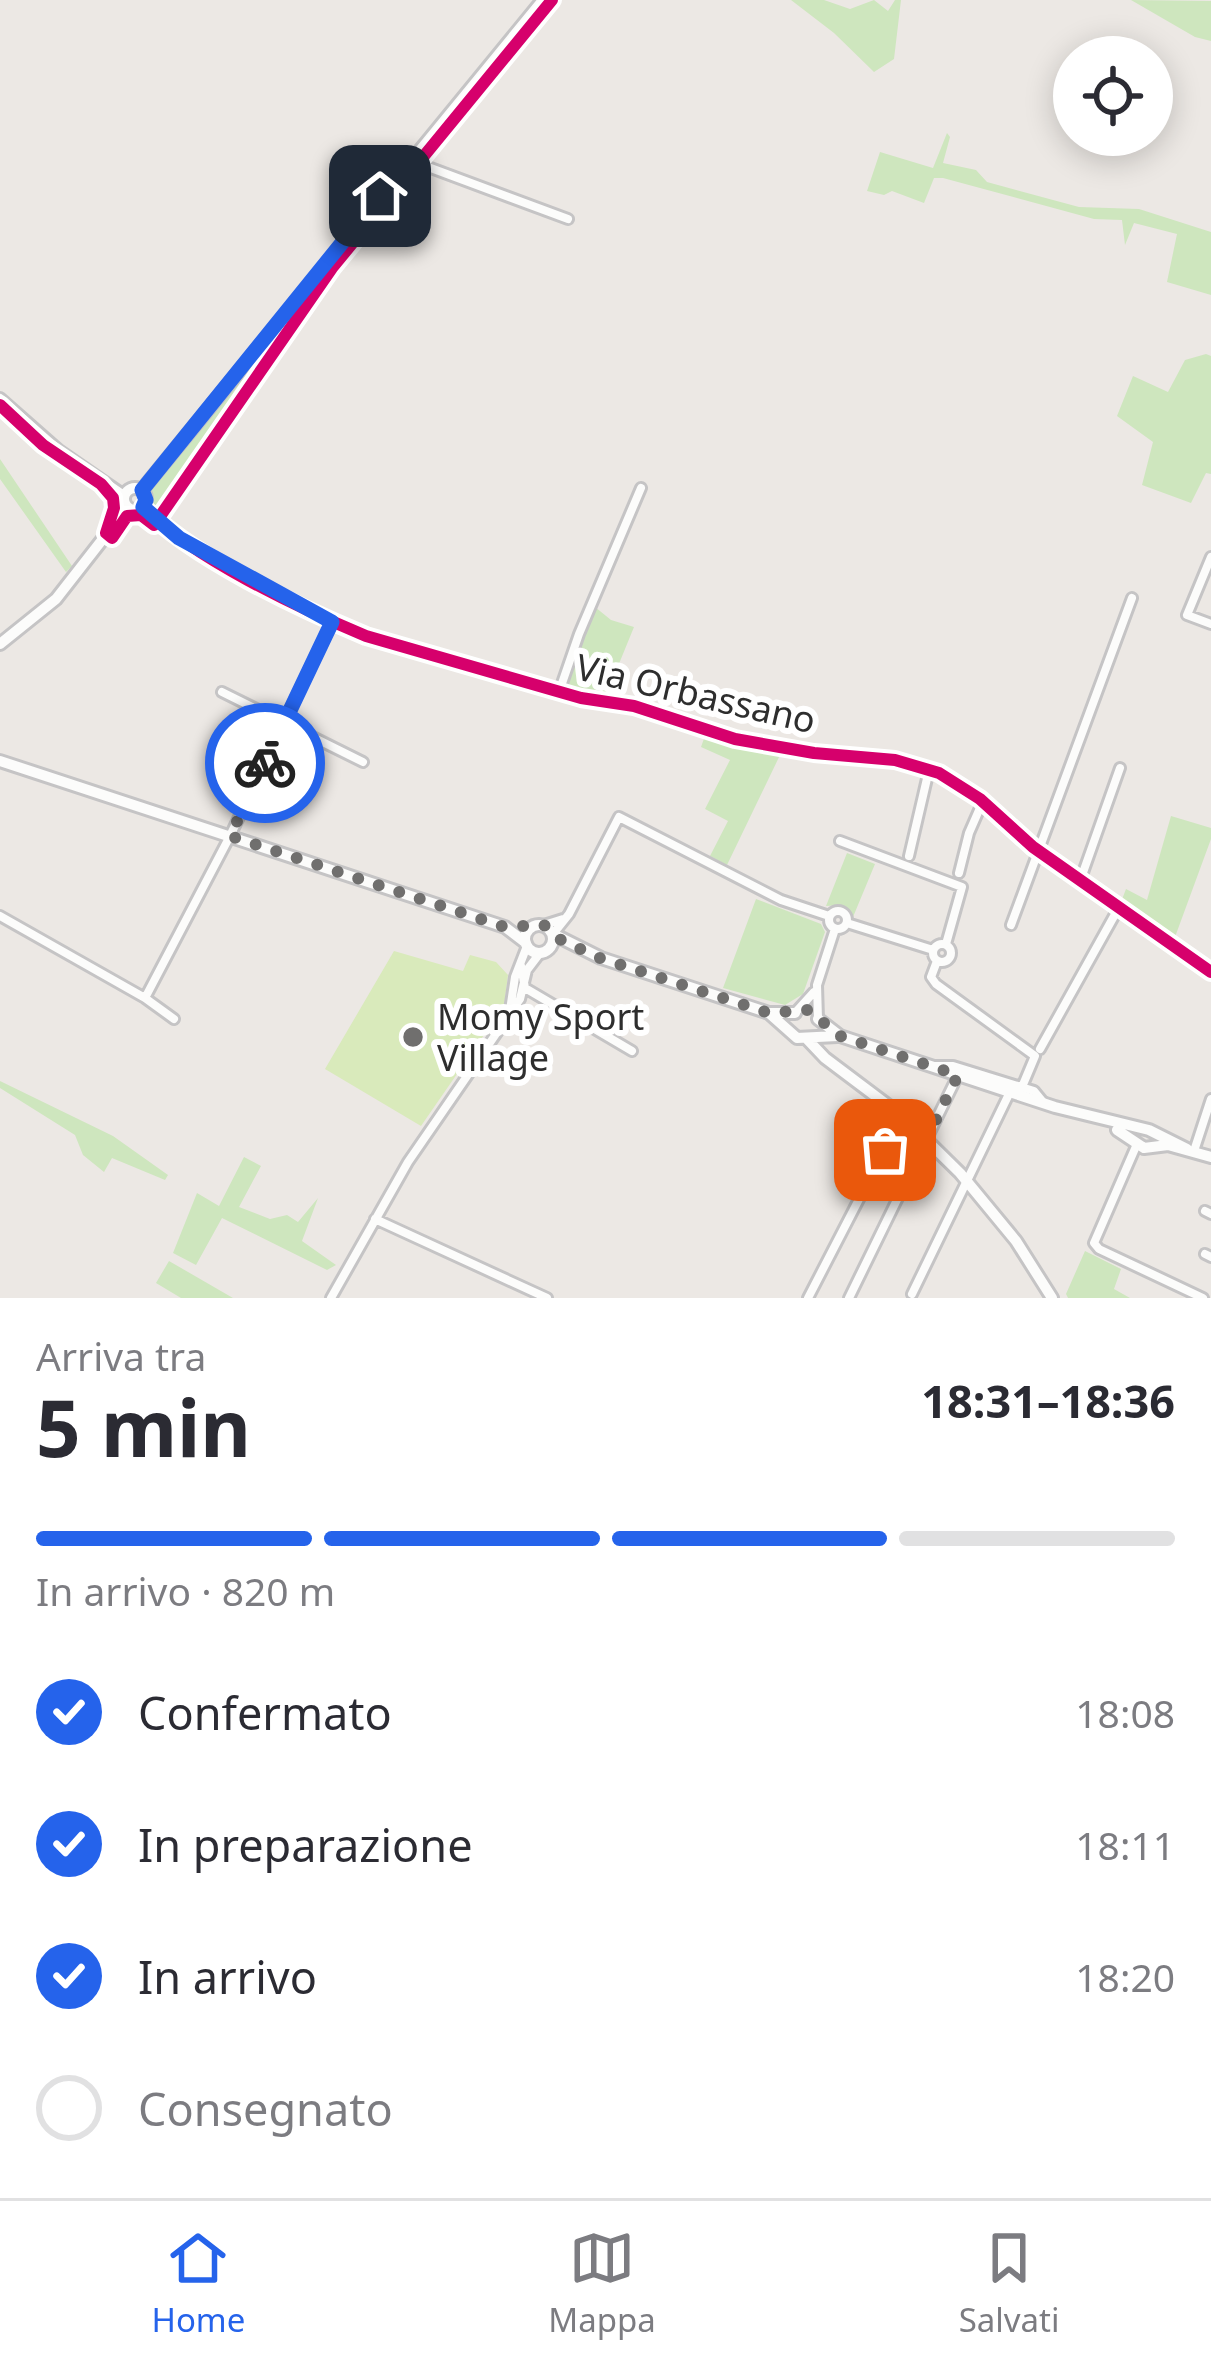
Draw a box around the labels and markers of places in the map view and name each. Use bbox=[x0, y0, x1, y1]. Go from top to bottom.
pin bbox=[329, 145, 431, 247]
place label: Momy Sport Village bbox=[437, 992, 644, 1082]
marker: Momy Sport Village bbox=[400, 1024, 426, 1050]
pin bbox=[834, 1099, 936, 1201]

